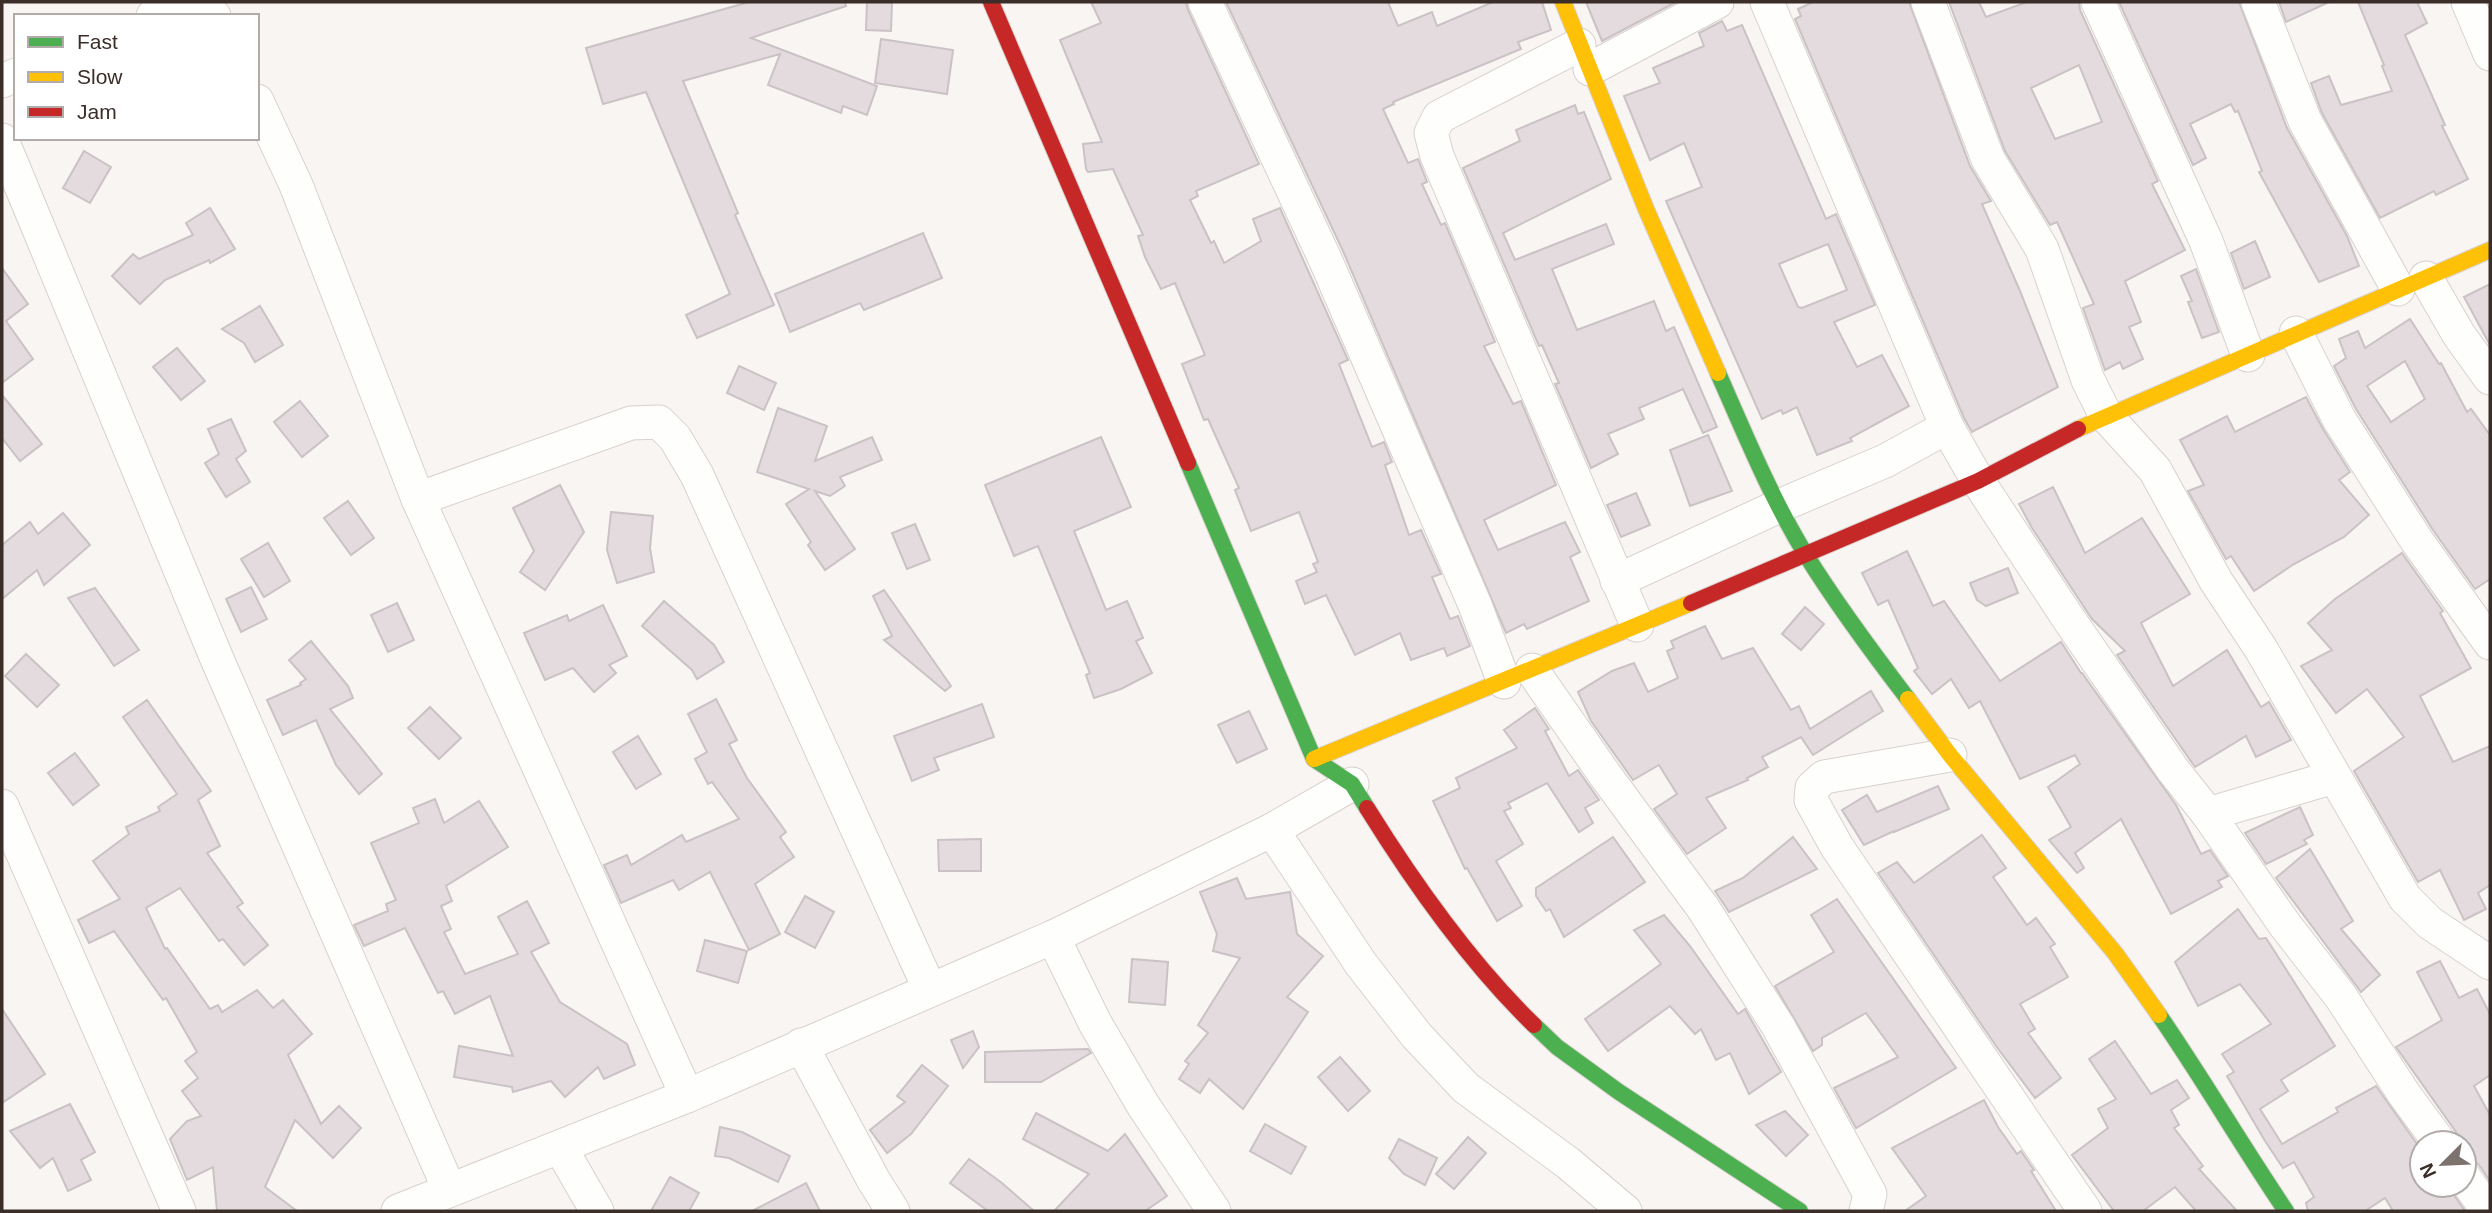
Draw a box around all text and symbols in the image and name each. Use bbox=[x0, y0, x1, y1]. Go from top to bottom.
legend bbox=[14, 14, 259, 140]
text: Fast bbox=[77, 30, 118, 53]
text: Slow bbox=[77, 65, 123, 88]
text: Jam bbox=[77, 100, 117, 123]
north arrow bbox=[2408, 1129, 2478, 1199]
text: N bbox=[2416, 1160, 2440, 1181]

